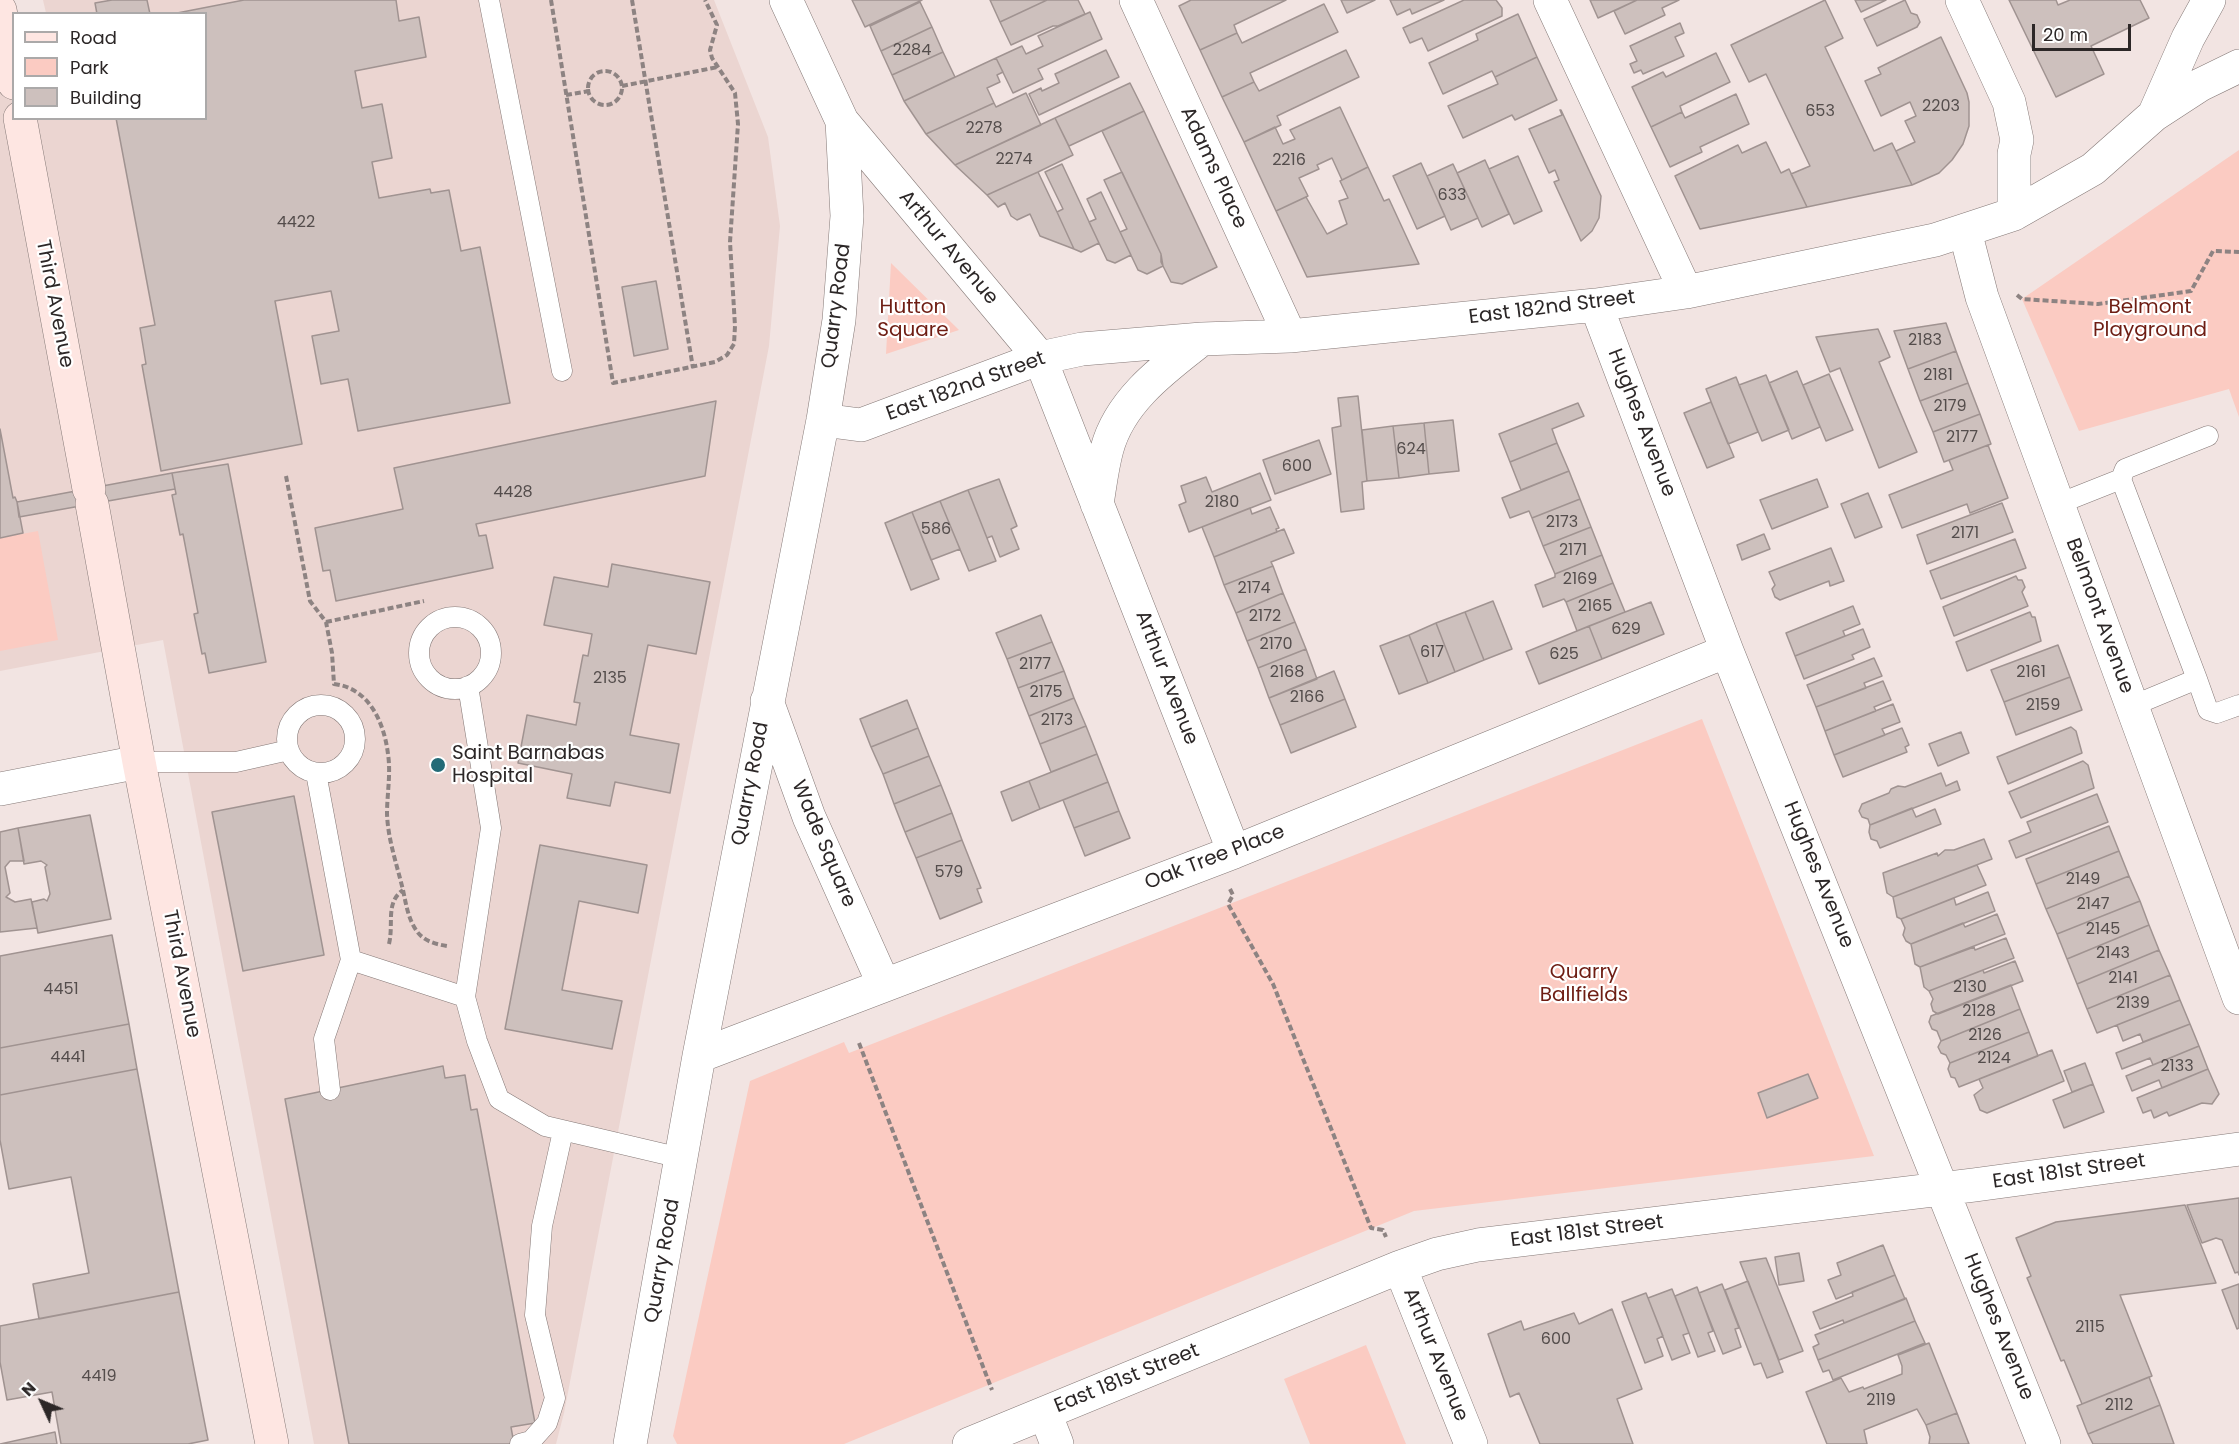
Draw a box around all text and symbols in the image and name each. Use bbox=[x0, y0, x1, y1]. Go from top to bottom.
legend bbox=[12, 12, 207, 120]
scale bar bbox=[2035, 12, 2134, 50]
text: 20 m bbox=[2043, 22, 2088, 47]
text: Road bbox=[70, 25, 117, 50]
house number: 2284 bbox=[893, 41, 931, 61]
text: Park bbox=[70, 55, 109, 80]
text: Building bbox=[70, 85, 142, 110]
house number: 2203 bbox=[1922, 97, 1960, 117]
house number: 653 bbox=[1805, 102, 1835, 122]
street label: Adams Place bbox=[1174, 103, 1252, 233]
house number: 2278 bbox=[965, 119, 1003, 139]
house number: 2274 bbox=[995, 150, 1033, 170]
house number: 2216 bbox=[1272, 151, 1306, 171]
street label: Arthur Avenue bbox=[893, 186, 1003, 310]
house number: 633 bbox=[1437, 186, 1467, 206]
house number: 4422 bbox=[277, 213, 315, 233]
street label: Third Avenue bbox=[30, 238, 78, 370]
street label: Quarry Road bbox=[817, 242, 857, 370]
street label: East 182nd Street bbox=[1467, 286, 1637, 330]
park label: Hutton Square bbox=[877, 296, 949, 343]
park label: Belmont Playground bbox=[2093, 296, 2207, 343]
house number: 2183 bbox=[1908, 331, 1942, 351]
street label: Hughes Avenue bbox=[1602, 346, 1680, 500]
street label: East 182nd Street bbox=[883, 347, 1049, 427]
house number: 2181 bbox=[1923, 366, 1953, 386]
house number: 2179 bbox=[1933, 397, 1967, 417]
house number: 2177 bbox=[1946, 428, 1978, 448]
house number: 624 bbox=[1396, 440, 1426, 460]
house number: 600 bbox=[1282, 457, 1312, 477]
house number: 4428 bbox=[493, 483, 533, 503]
house number: 2180 bbox=[1205, 493, 1239, 513]
house number: 2173 bbox=[1546, 513, 1578, 533]
house number: 586 bbox=[921, 520, 951, 540]
house number: 2171 bbox=[1951, 524, 1979, 544]
street label: Belmont Avenue bbox=[2060, 535, 2138, 697]
house number: 2171 bbox=[1559, 541, 1587, 561]
house number: 2169 bbox=[1563, 570, 1597, 590]
house number: 2174 bbox=[1237, 579, 1271, 599]
house number: 2165 bbox=[1578, 597, 1612, 617]
house number: 2172 bbox=[1249, 607, 1281, 627]
street label: Arthur Avenue bbox=[1129, 608, 1203, 748]
house number: 629 bbox=[1611, 620, 1641, 640]
house number: 2170 bbox=[1259, 635, 1293, 655]
house number: 617 bbox=[1420, 643, 1444, 663]
house number: 625 bbox=[1549, 645, 1579, 665]
house number: 2177 bbox=[1019, 655, 1051, 675]
house number: 2168 bbox=[1270, 663, 1304, 683]
house number: 2161 bbox=[2016, 663, 2046, 683]
house number: 2135 bbox=[593, 669, 627, 689]
house number: 2175 bbox=[1029, 683, 1063, 703]
house number: 2166 bbox=[1290, 688, 1324, 708]
house number: 2159 bbox=[2026, 696, 2060, 716]
house number: 2173 bbox=[1041, 711, 1073, 731]
street label: Quarry Road bbox=[727, 720, 775, 848]
place label: Saint Barnabas Hospital bbox=[452, 742, 605, 789]
marker: Saint Barnabas Hospital bbox=[429, 756, 447, 774]
street label: Wade Square bbox=[785, 777, 861, 911]
street label: Hughes Avenue bbox=[1778, 798, 1858, 952]
street label: Oak Tree Place bbox=[1142, 820, 1288, 896]
house number: 579 bbox=[935, 863, 963, 883]
house number: 2149 bbox=[2066, 870, 2100, 890]
house number: 2147 bbox=[2076, 895, 2110, 915]
street label: Third Avenue bbox=[157, 908, 205, 1040]
house number: 2145 bbox=[2086, 920, 2120, 940]
house number: 2143 bbox=[2096, 944, 2130, 964]
park label: Quarry Ballfields bbox=[1540, 961, 1628, 1008]
house number: 2141 bbox=[2108, 969, 2138, 989]
house number: 2130 bbox=[1953, 978, 1987, 998]
house number: 4451 bbox=[43, 980, 79, 1000]
house number: 2139 bbox=[2116, 994, 2150, 1014]
house number: 2128 bbox=[1962, 1002, 1996, 1022]
house number: 2126 bbox=[1968, 1026, 2002, 1046]
house number: 4441 bbox=[50, 1048, 86, 1068]
house number: 2124 bbox=[1977, 1049, 2011, 1069]
house number: 2133 bbox=[2160, 1057, 2194, 1077]
street label: East 181st Street bbox=[1991, 1149, 2147, 1195]
street label: Quarry Road bbox=[640, 1197, 686, 1325]
street label: East 181st Street bbox=[1509, 1211, 1665, 1253]
street label: Hughes Avenue bbox=[1958, 1250, 2038, 1404]
street label: Arthur Avenue bbox=[1397, 1285, 1473, 1425]
house number: 2115 bbox=[2075, 1318, 2105, 1338]
house number: 600 bbox=[1541, 1330, 1571, 1350]
street label: East 181st Street bbox=[1051, 1339, 1203, 1419]
house number: 4419 bbox=[81, 1367, 117, 1387]
north arrow bbox=[12, 1372, 72, 1432]
text: N bbox=[16, 1377, 41, 1401]
house number: 2119 bbox=[1866, 1391, 1896, 1411]
house number: 2112 bbox=[2105, 1396, 2133, 1416]

